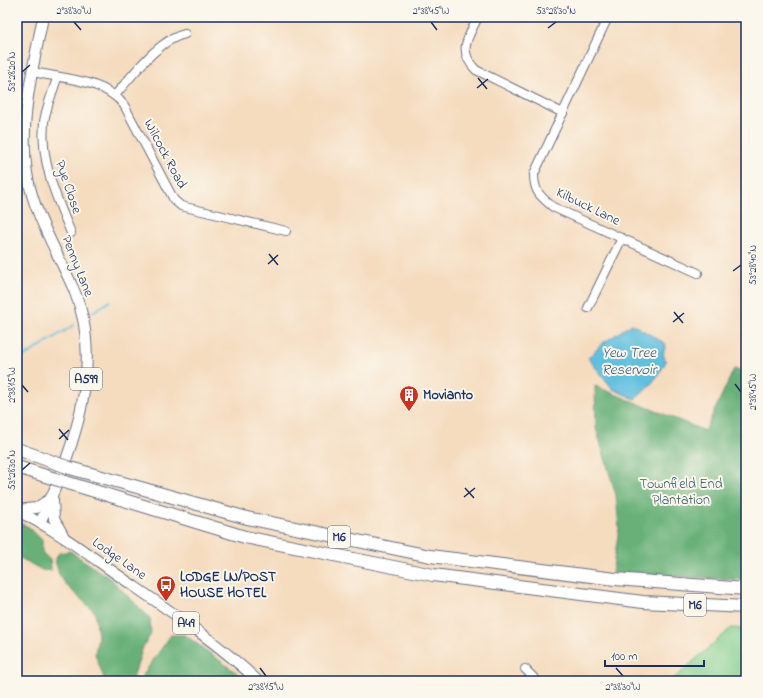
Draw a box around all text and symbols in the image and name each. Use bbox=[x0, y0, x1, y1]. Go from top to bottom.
text: 2°38'30"W bbox=[56, 4, 92, 19]
text: 2°38'45"W bbox=[413, 4, 450, 19]
text: 53°28'30"N bbox=[536, 4, 576, 19]
text: 53°28'20"N bbox=[5, 51, 20, 92]
street label: Wilcock Road bbox=[138, 115, 192, 193]
street label: Pye Close bbox=[48, 157, 87, 218]
street label: Kilbuck Lane bbox=[552, 182, 624, 232]
street label: Penny Lane bbox=[54, 232, 99, 301]
text: 53°28'40"N bbox=[746, 245, 761, 285]
water label: Yew Tree Reservoir bbox=[602, 342, 659, 381]
text: 2°38'15"W bbox=[5, 367, 20, 403]
road number: A599 bbox=[70, 368, 102, 390]
text: 2°38'45"W bbox=[746, 373, 761, 410]
building icon: Movianto bbox=[398, 384, 420, 412]
place label: Movianto bbox=[423, 385, 473, 406]
text: 53°28'30"N bbox=[5, 450, 20, 490]
park label: Townfield End Plantation bbox=[639, 474, 723, 511]
road number: M6 bbox=[328, 526, 350, 548]
street label: Lodge Lane bbox=[87, 533, 151, 587]
place label: LODGE LN/POST HOUSE HOTEL bbox=[180, 567, 276, 604]
bus stop icon: LODGE LN/POST HOUSE HOTEL bbox=[155, 574, 177, 602]
road number: M6 bbox=[684, 594, 706, 616]
road number: A49 bbox=[173, 612, 199, 634]
scale bar bbox=[605, 642, 704, 668]
text: 100 m bbox=[611, 648, 638, 666]
text: 2°38'15"W bbox=[248, 680, 284, 695]
text: 2°38'30"W bbox=[605, 680, 641, 695]

